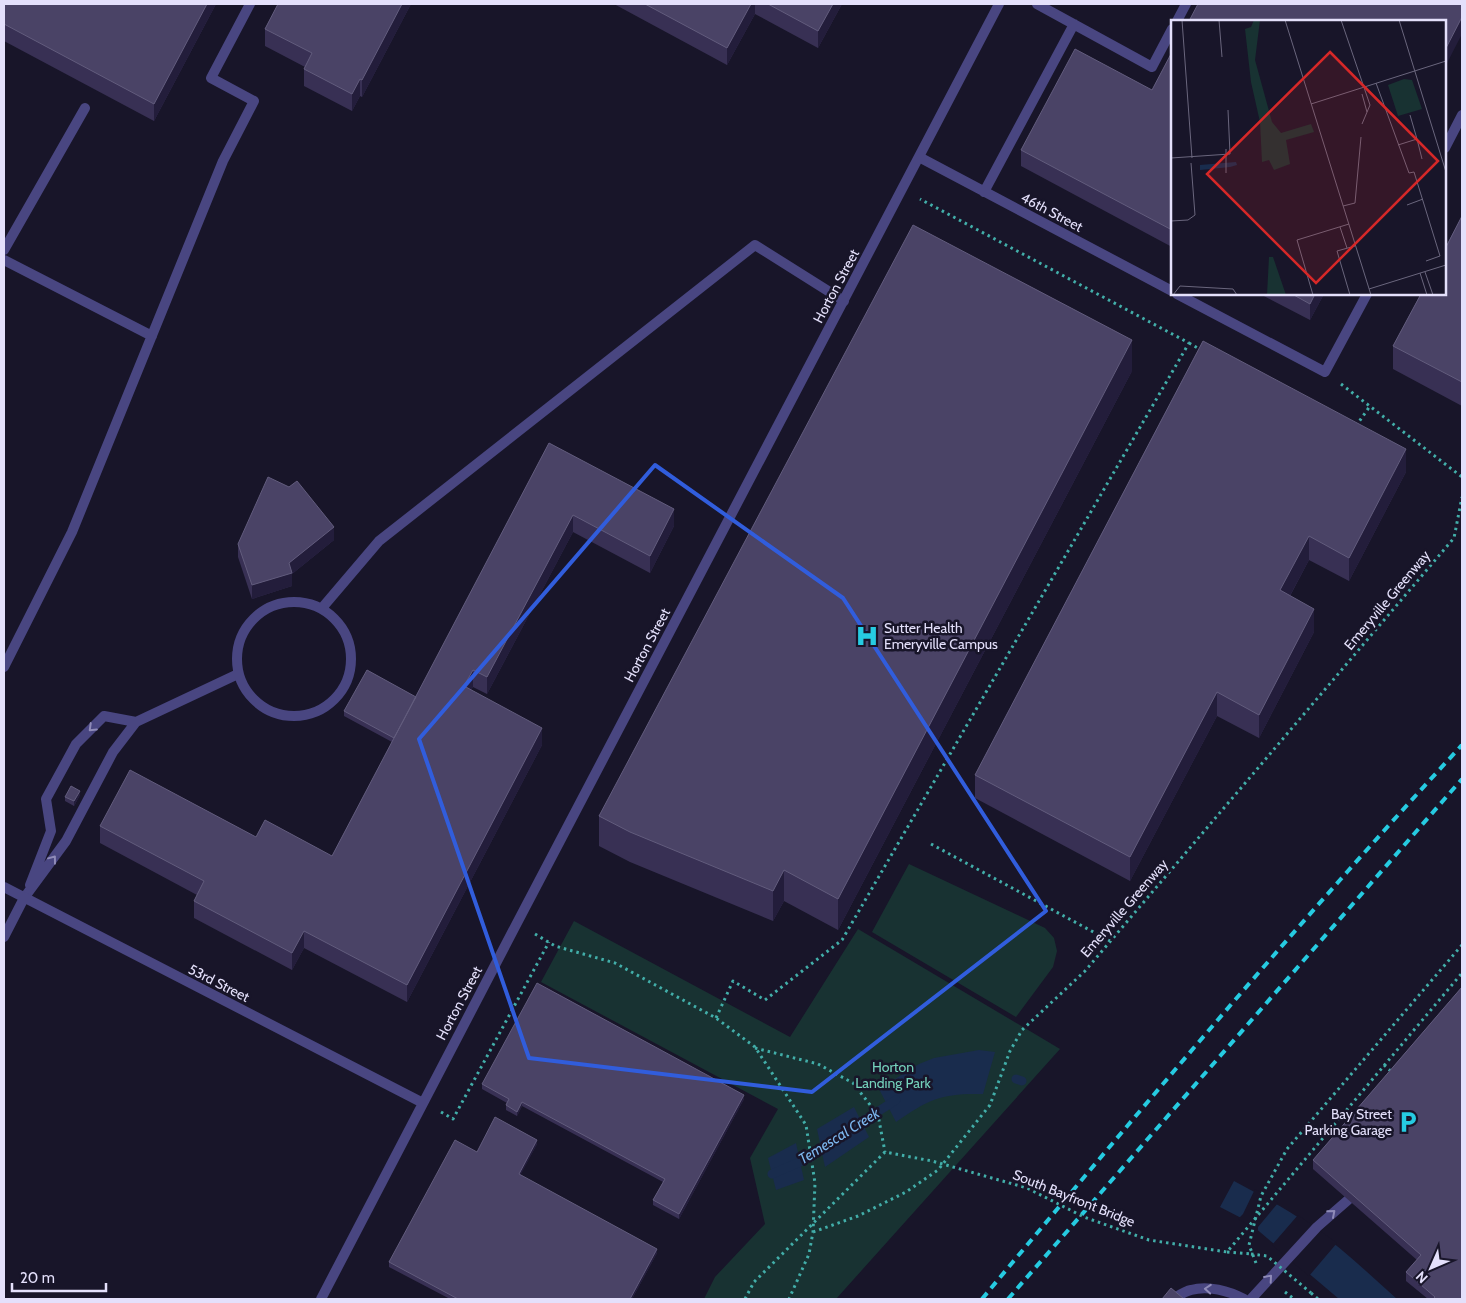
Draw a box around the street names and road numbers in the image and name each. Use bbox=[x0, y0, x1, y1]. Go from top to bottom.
street label: 46th Street bbox=[1018, 188, 1086, 236]
street label: Horton Street bbox=[809, 246, 863, 326]
street label: Emeryville Greenway bbox=[1340, 547, 1434, 653]
street label: Horton Street bbox=[620, 605, 674, 685]
street label: Emeryville Greenway bbox=[1076, 855, 1172, 961]
street label: 53rd Street bbox=[185, 960, 253, 1006]
street label: Horton Street bbox=[432, 963, 486, 1043]
street label: South Bayfront Bridge bbox=[1010, 1165, 1138, 1231]

